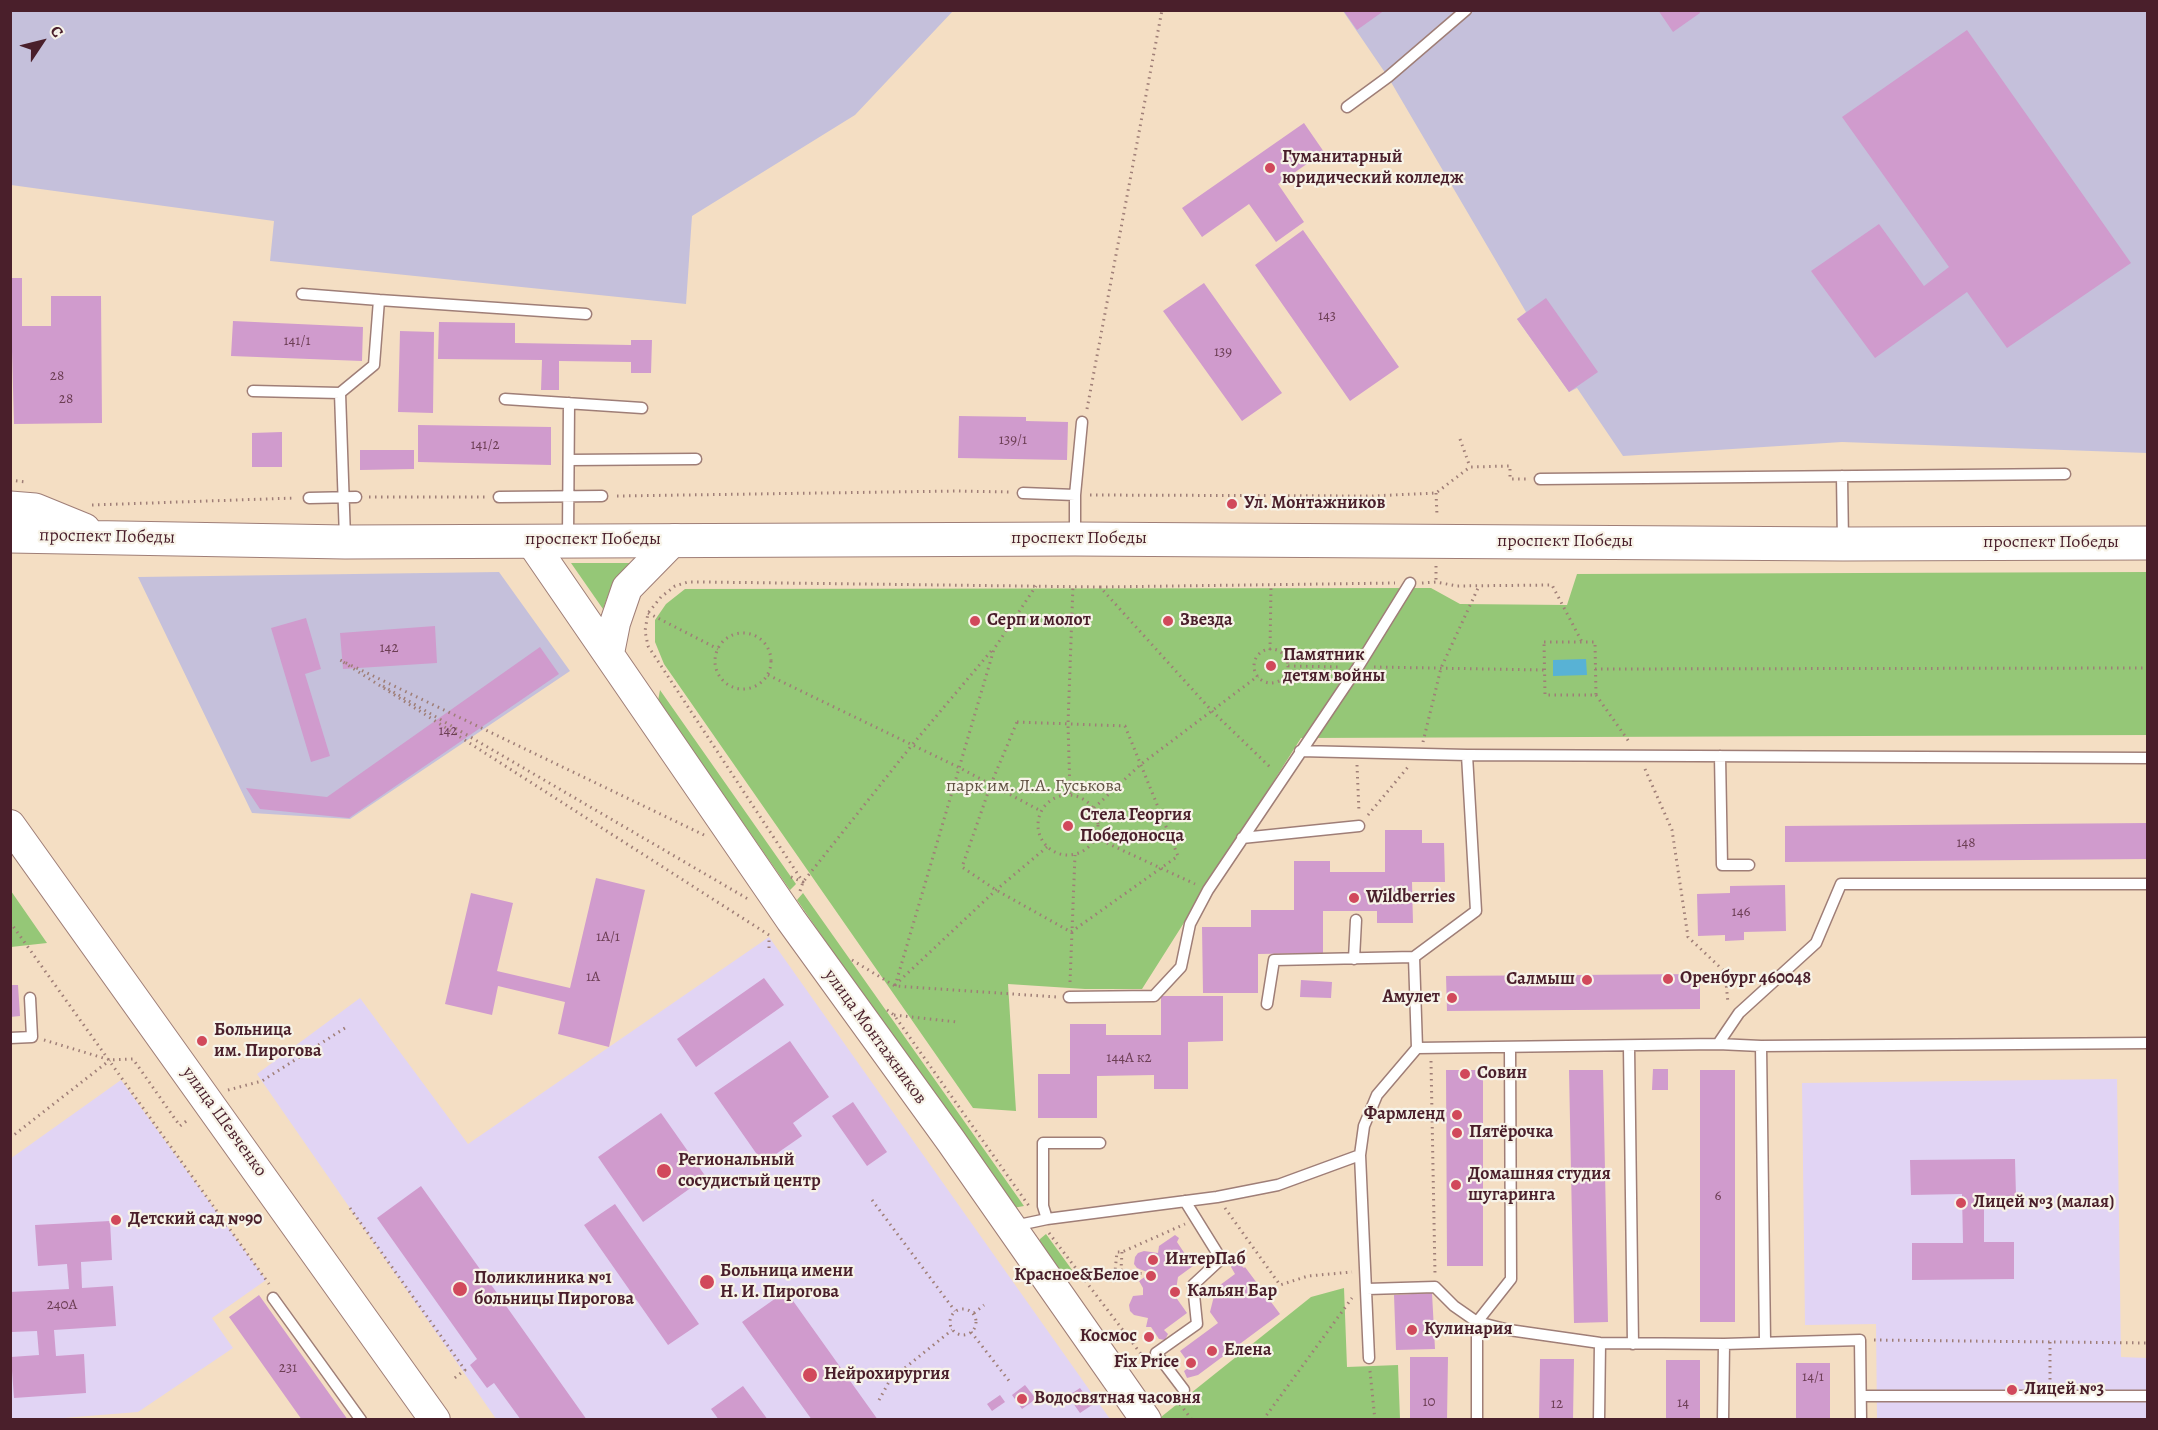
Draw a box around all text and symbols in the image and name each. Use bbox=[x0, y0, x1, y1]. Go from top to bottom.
north arrow bbox=[12, 12, 72, 72]
text: С bbox=[45, 21, 69, 42]
place label: Гуманитарный юридический колледж bbox=[1282, 147, 1464, 190]
marker: Гуманитарный юридический колледж bbox=[1263, 161, 1277, 175]
house number: 143 bbox=[1318, 307, 1336, 325]
house number: 141/1 bbox=[283, 332, 311, 350]
house number: 139 bbox=[1214, 343, 1232, 361]
house number: 28 bbox=[50, 367, 64, 385]
house number: 28 bbox=[59, 390, 73, 408]
house number: 139/1 bbox=[999, 431, 1027, 449]
house number: 141/2 bbox=[470, 436, 500, 454]
place label: Ул. Монтажников bbox=[1244, 493, 1385, 515]
marker: Ул. Монтажников bbox=[1225, 497, 1239, 511]
street label: проспект Победы bbox=[39, 525, 175, 549]
street label: проспект Победы bbox=[1011, 528, 1147, 550]
street label: проспект Победы bbox=[525, 529, 661, 551]
street label: проспект Победы bbox=[1497, 531, 1633, 553]
street label: проспект Победы bbox=[1983, 532, 2119, 554]
place label: Серп и молот bbox=[987, 610, 1091, 632]
place label: Звезда bbox=[1180, 610, 1233, 632]
marker: Серп и молот bbox=[968, 614, 982, 628]
marker: Звезда bbox=[1161, 614, 1175, 628]
house number: 142 bbox=[379, 639, 399, 657]
place label: Памятник детям войны bbox=[1283, 645, 1385, 688]
marker: Памятник детям войны bbox=[1264, 659, 1278, 673]
house number: 142 bbox=[438, 722, 458, 740]
park label: парк им. Л.А. Гуськова bbox=[946, 776, 1122, 798]
place label: Стела Георгия Победоносца bbox=[1080, 805, 1192, 848]
marker: Стела Георгия Победоносца bbox=[1061, 819, 1075, 833]
house number: 148 bbox=[1956, 834, 1976, 852]
place label: Wildberries bbox=[1366, 887, 1455, 909]
marker: Wildberries bbox=[1347, 891, 1361, 905]
house number: 146 bbox=[1732, 903, 1750, 921]
house number: 1А/1 bbox=[596, 928, 620, 946]
street label: улица Монтажников bbox=[819, 965, 931, 1109]
house number: 1А bbox=[586, 968, 600, 986]
place label: Оренбург 460048 bbox=[1680, 968, 1811, 990]
place label: Салмыш bbox=[1506, 969, 1575, 991]
marker: Оренбург 460048 bbox=[1661, 972, 1675, 986]
marker: Салмыш bbox=[1580, 973, 1594, 987]
place label: Амулет bbox=[1383, 987, 1440, 1009]
marker: Амулет bbox=[1445, 991, 1459, 1005]
place label: Больница им. Пирогова bbox=[214, 1020, 322, 1062]
marker: Больница им. Пирогова bbox=[195, 1034, 209, 1048]
house number: 144А к2 bbox=[1106, 1049, 1152, 1067]
street label: улица Шевченко bbox=[177, 1063, 271, 1181]
place label: Совин bbox=[1477, 1063, 1527, 1085]
marker: Совин bbox=[1458, 1067, 1472, 1081]
place label: Фармленд bbox=[1364, 1104, 1445, 1126]
marker: Фармленд bbox=[1450, 1108, 1464, 1122]
place label: Пятёрочка bbox=[1469, 1122, 1553, 1144]
marker: Пятёрочка bbox=[1450, 1126, 1464, 1140]
place label: Региональный сосудистый центр bbox=[678, 1150, 821, 1192]
marker: Региональный сосудистый центр bbox=[655, 1162, 673, 1180]
place label: Домашняя студия шугаринга bbox=[1468, 1164, 1611, 1206]
marker: Домашняя студия шугаринга bbox=[1449, 1178, 1463, 1192]
house number: 6 bbox=[1715, 1187, 1721, 1205]
place label: Лицей №3 (малая) bbox=[1973, 1192, 2114, 1214]
marker: Лицей №3 (малая) bbox=[1954, 1196, 1968, 1210]
place label: Детский сад №90 bbox=[128, 1209, 262, 1231]
marker: Детский сад №90 bbox=[109, 1213, 123, 1227]
place label: ИнтерПаб bbox=[1165, 1249, 1246, 1271]
marker: ИнтерПаб bbox=[1146, 1253, 1160, 1267]
place label: Больница имени Н. И. Пирогова bbox=[720, 1261, 853, 1304]
place label: Красное&Белое bbox=[1014, 1265, 1139, 1287]
place label: Поликлиника №1 больницы Пирогова bbox=[474, 1268, 634, 1310]
marker: Красное&Белое bbox=[1144, 1269, 1158, 1283]
marker: Больница имени Н. И. Пирогова bbox=[698, 1273, 716, 1291]
marker: Поликлиника №1 больницы Пирогова bbox=[451, 1280, 469, 1298]
place label: Кальян Бар bbox=[1187, 1281, 1277, 1303]
marker: Кальян Бар bbox=[1168, 1285, 1182, 1299]
house number: 240А bbox=[47, 1296, 77, 1314]
place label: Кулинария bbox=[1424, 1319, 1512, 1341]
marker: Кулинария bbox=[1405, 1323, 1419, 1337]
place label: Космос bbox=[1080, 1326, 1137, 1348]
marker: Космос bbox=[1142, 1330, 1156, 1344]
place label: Елена bbox=[1224, 1340, 1271, 1362]
marker: Елена bbox=[1205, 1344, 1219, 1358]
place label: Fix Price bbox=[1114, 1352, 1179, 1374]
marker: Fix Price bbox=[1184, 1356, 1198, 1370]
house number: 231 bbox=[279, 1359, 297, 1377]
place label: Нейрохирургия bbox=[824, 1364, 950, 1386]
marker: Нейрохирургия bbox=[801, 1366, 819, 1384]
house number: 14/1 bbox=[1802, 1368, 1824, 1386]
place label: Лицей №3 bbox=[2024, 1379, 2104, 1401]
marker: Лицей №3 bbox=[2005, 1383, 2019, 1397]
place label: Водосвятная часовня bbox=[1034, 1388, 1201, 1410]
marker: Водосвятная часовня bbox=[1015, 1392, 1029, 1406]
house number: 10 bbox=[1422, 1393, 1436, 1411]
house number: 14 bbox=[1677, 1394, 1689, 1412]
house number: 12 bbox=[1551, 1395, 1563, 1413]

